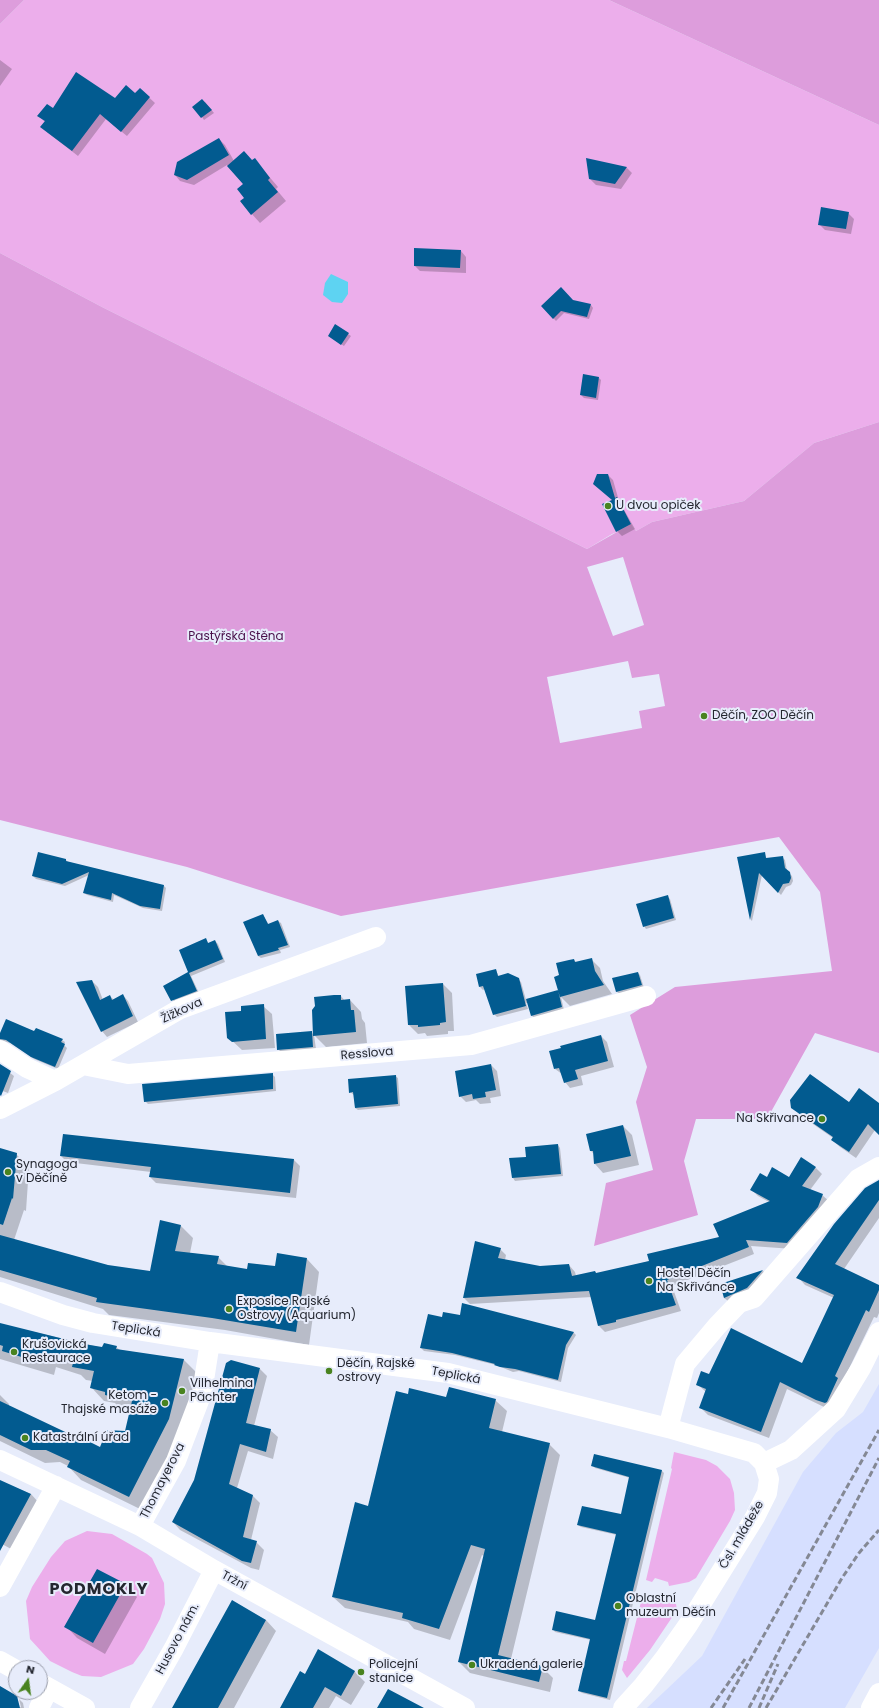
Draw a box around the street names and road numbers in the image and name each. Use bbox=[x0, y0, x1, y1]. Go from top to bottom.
street label: Žižkova bbox=[159, 995, 205, 1027]
street label: Resslova bbox=[340, 1045, 394, 1063]
street label: Teplická bbox=[110, 1319, 162, 1341]
street label: Teplická bbox=[430, 1364, 482, 1388]
street label: Thomayerova bbox=[138, 1441, 188, 1521]
street label: Čsl. mládeže bbox=[717, 1498, 767, 1572]
street label: Tržní bbox=[219, 1568, 249, 1594]
street label: Husovo nám. bbox=[153, 1601, 203, 1677]

